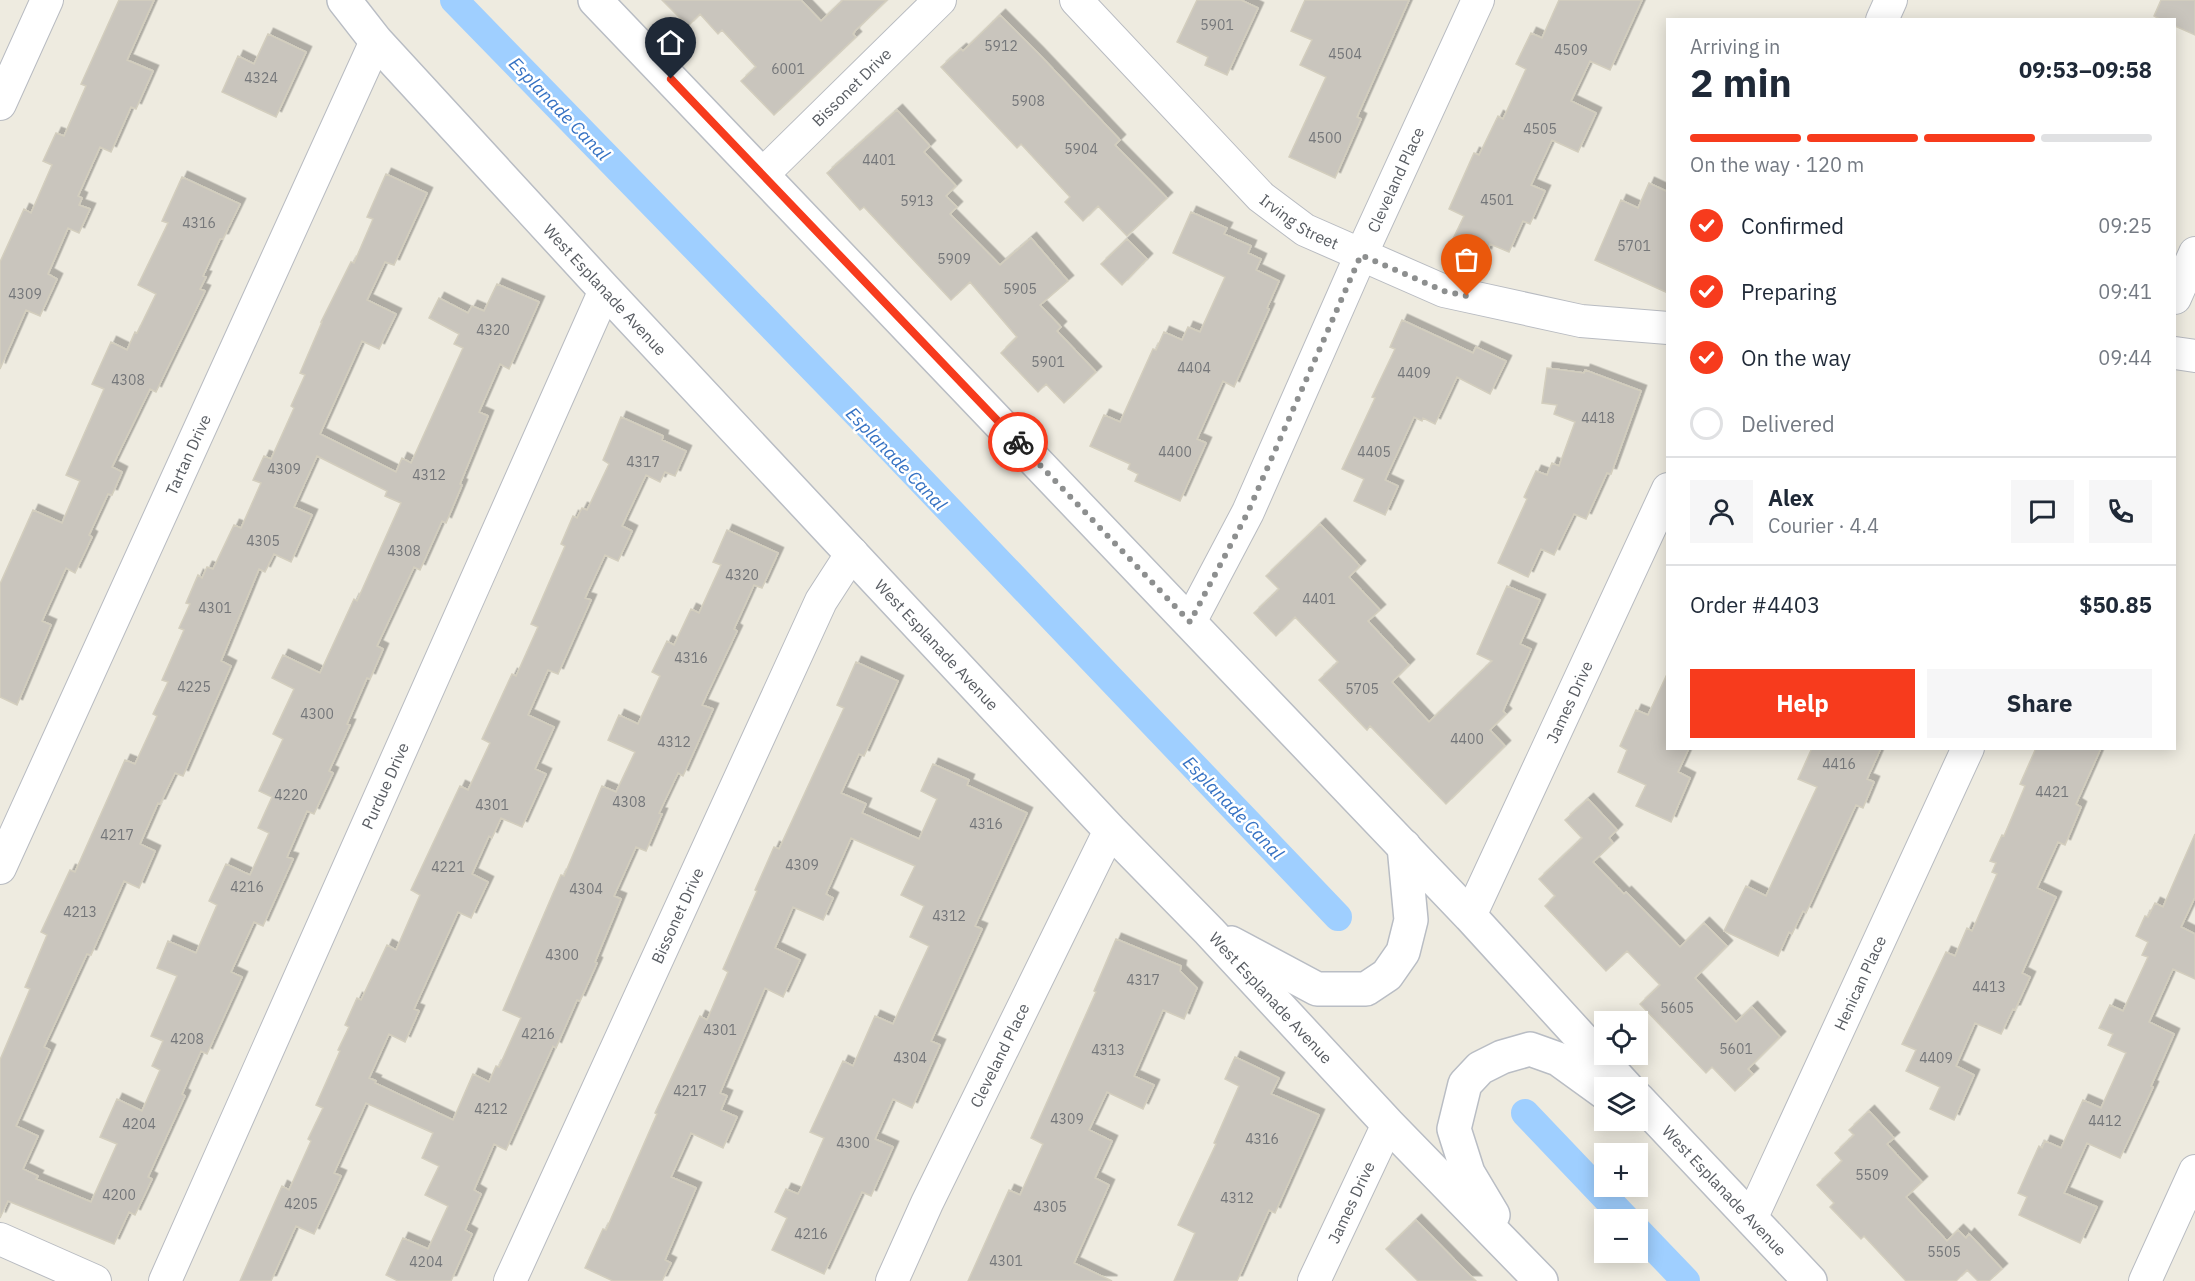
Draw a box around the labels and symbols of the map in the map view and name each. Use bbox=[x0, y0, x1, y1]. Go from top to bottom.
house number: 5901 bbox=[1200, 16, 1234, 34]
pin bbox=[645, 17, 696, 79]
house number: 5912 bbox=[984, 37, 1018, 55]
house number: 4509 bbox=[1554, 41, 1588, 59]
street label: Bissonet Drive bbox=[808, 44, 895, 130]
house number: 4504 bbox=[1328, 45, 1362, 63]
water label: Esplanade Canal bbox=[504, 52, 615, 166]
house number: 6001 bbox=[771, 60, 805, 78]
house number: 4324 bbox=[244, 69, 278, 87]
house number: 5908 bbox=[1011, 92, 1045, 110]
house number: 4505 bbox=[1523, 120, 1557, 138]
street label: Cleveland Place bbox=[1363, 124, 1428, 236]
house number: 4500 bbox=[1308, 129, 1342, 147]
house number: 5904 bbox=[1064, 140, 1098, 158]
house number: 4401 bbox=[862, 151, 896, 169]
street label: Irving Street bbox=[1256, 190, 1342, 253]
house number: 4501 bbox=[1480, 191, 1514, 209]
house number: 5913 bbox=[900, 192, 934, 210]
house number: 4316 bbox=[182, 214, 216, 232]
street label: West Esplanade Avenue bbox=[539, 220, 671, 360]
pin bbox=[1441, 234, 1492, 296]
house number: 5701 bbox=[1617, 237, 1651, 255]
house number: 5909 bbox=[937, 250, 971, 268]
house number: 5905 bbox=[1003, 280, 1037, 298]
house number: 4309 bbox=[8, 285, 42, 303]
house number: 4320 bbox=[476, 321, 510, 339]
house number: 5901 bbox=[1031, 353, 1065, 371]
house number: 4404 bbox=[1177, 359, 1211, 377]
house number: 4409 bbox=[1397, 364, 1431, 382]
house number: 4308 bbox=[111, 371, 145, 389]
water label: Esplanade Canal bbox=[841, 402, 952, 516]
house number: 4418 bbox=[1581, 409, 1615, 427]
street label: Tartan Drive bbox=[161, 411, 215, 498]
courier bbox=[988, 412, 1048, 472]
house number: 4400 bbox=[1158, 443, 1192, 461]
house number: 4405 bbox=[1357, 443, 1391, 461]
house number: 4317 bbox=[626, 453, 660, 471]
house number: 4309 bbox=[267, 460, 301, 478]
house number: 4312 bbox=[412, 466, 446, 484]
house number: 4305 bbox=[246, 532, 280, 550]
house number: 4308 bbox=[387, 542, 421, 560]
house number: 4320 bbox=[725, 566, 759, 584]
street label: West Esplanade Avenue bbox=[871, 575, 1003, 715]
house number: 4401 bbox=[1302, 590, 1336, 608]
house number: 4301 bbox=[198, 599, 232, 617]
house number: 4316 bbox=[674, 649, 708, 667]
street label: James Drive bbox=[1542, 657, 1597, 746]
house number: 4225 bbox=[177, 678, 211, 696]
house number: 5705 bbox=[1345, 680, 1379, 698]
house number: 4300 bbox=[300, 705, 334, 723]
house number: 4400 bbox=[1450, 730, 1484, 748]
house number: 4312 bbox=[657, 733, 691, 751]
street label: Purdue Drive bbox=[357, 739, 413, 832]
water label: Esplanade Canal bbox=[1178, 751, 1289, 865]
house number: 4416 bbox=[1822, 755, 1856, 773]
house number: 4421 bbox=[2035, 783, 2069, 801]
house number: 4220 bbox=[274, 786, 308, 804]
house number: 4308 bbox=[612, 793, 646, 811]
house number: 4301 bbox=[475, 796, 509, 814]
house number: 4316 bbox=[969, 815, 1003, 833]
house number: 4217 bbox=[100, 826, 134, 844]
house number: 4309 bbox=[785, 856, 819, 874]
house number: 4221 bbox=[431, 858, 465, 876]
street label: Bissonet Drive bbox=[647, 864, 708, 967]
house number: 4216 bbox=[230, 878, 264, 896]
house number: 4304 bbox=[569, 880, 603, 898]
house number: 4213 bbox=[63, 903, 97, 921]
house number: 4312 bbox=[932, 907, 966, 925]
street label: West Esplanade Avenue bbox=[1205, 928, 1337, 1068]
street label: Henican Place bbox=[1829, 932, 1890, 1033]
house number: 4300 bbox=[545, 946, 579, 964]
house number: 4317 bbox=[1126, 971, 1160, 989]
house number: 4413 bbox=[1972, 978, 2006, 996]
house number: 5605 bbox=[1660, 999, 1694, 1017]
street label: Cleveland Place bbox=[965, 1000, 1034, 1111]
house number: 4301 bbox=[703, 1021, 737, 1039]
house number: 4216 bbox=[521, 1025, 555, 1043]
house number: 4208 bbox=[170, 1030, 204, 1048]
house number: 5601 bbox=[1719, 1040, 1753, 1058]
house number: 4313 bbox=[1091, 1041, 1125, 1059]
house number: 4304 bbox=[893, 1049, 927, 1067]
house number: 4409 bbox=[1919, 1049, 1953, 1067]
house number: 4217 bbox=[673, 1082, 707, 1100]
house number: 4212 bbox=[474, 1100, 508, 1118]
house number: 4309 bbox=[1050, 1110, 1084, 1128]
house number: 4412 bbox=[2088, 1112, 2122, 1130]
house number: 4204 bbox=[122, 1115, 156, 1133]
street label: West Esplanade Avenue bbox=[1658, 1121, 1791, 1260]
house number: 4316 bbox=[1245, 1130, 1279, 1148]
house number: 4300 bbox=[836, 1134, 870, 1152]
street label: James Drive bbox=[1323, 1158, 1379, 1246]
house number: 5509 bbox=[1855, 1166, 1889, 1184]
house number: 4200 bbox=[102, 1186, 136, 1204]
house number: 4312 bbox=[1220, 1189, 1254, 1207]
house number: 4205 bbox=[284, 1195, 318, 1213]
house number: 4305 bbox=[1033, 1198, 1067, 1216]
house number: 4216 bbox=[794, 1225, 828, 1243]
house number: 5505 bbox=[1927, 1243, 1961, 1261]
house number: 4301 bbox=[989, 1252, 1023, 1270]
house number: 4204 bbox=[409, 1253, 443, 1271]

